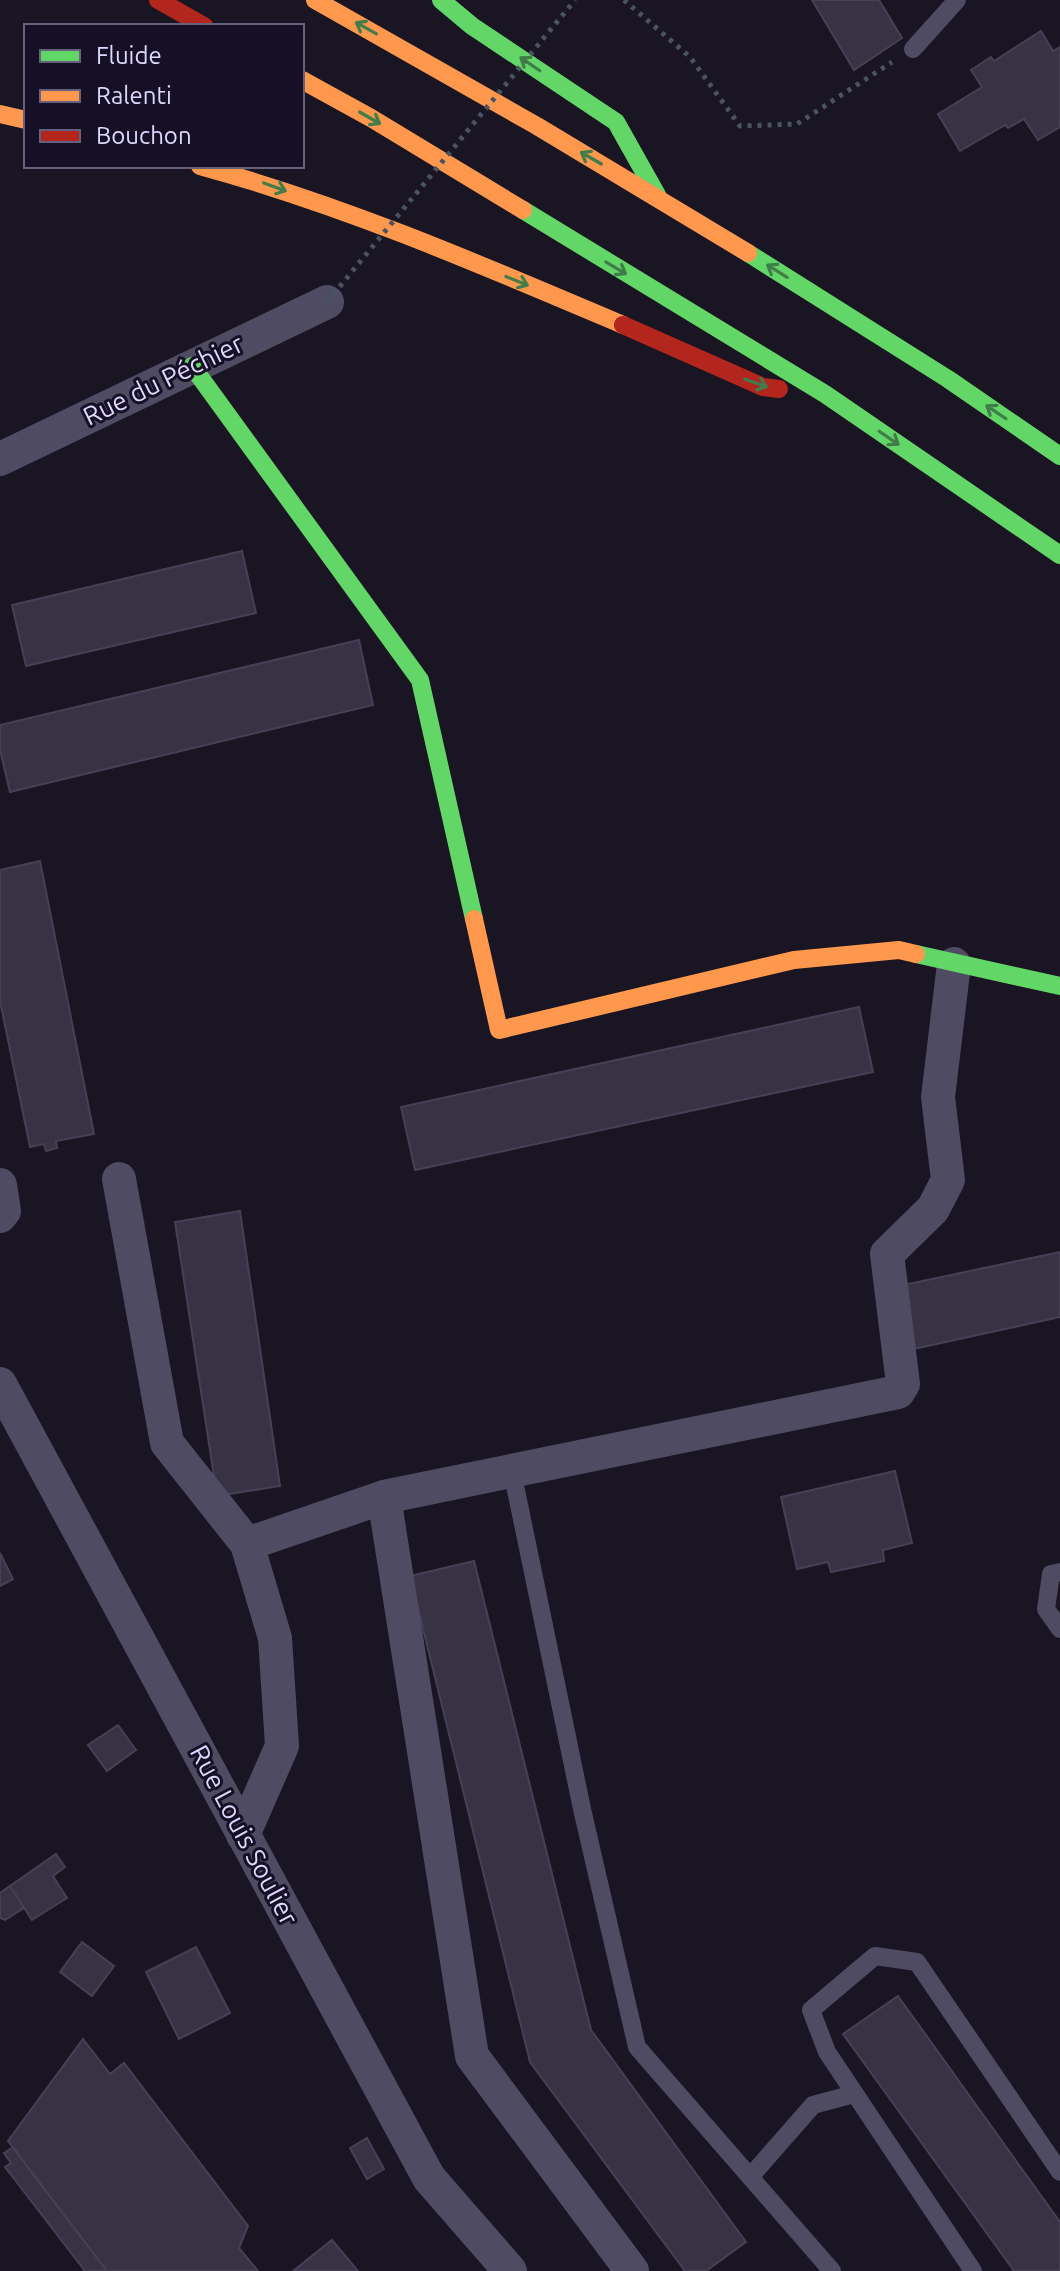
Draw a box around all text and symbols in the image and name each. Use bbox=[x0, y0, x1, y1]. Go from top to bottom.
one-way arrow bbox=[354, 19, 378, 35]
legend bbox=[24, 24, 304, 168]
text: Fluide bbox=[96, 42, 162, 69]
one-way arrow bbox=[519, 56, 542, 72]
text: Ralenti bbox=[96, 82, 172, 109]
one-way arrow bbox=[358, 110, 381, 126]
text: Bouchon bbox=[96, 122, 192, 149]
one-way arrow bbox=[580, 150, 603, 166]
one-way arrow bbox=[262, 181, 287, 196]
one-way arrow bbox=[604, 260, 627, 276]
one-way arrow bbox=[767, 263, 789, 279]
one-way arrow bbox=[504, 274, 529, 289]
street label: Rue du Péchier bbox=[78, 328, 248, 431]
one-way arrow bbox=[743, 376, 768, 391]
one-way arrow bbox=[985, 404, 1007, 420]
one-way arrow bbox=[878, 430, 900, 446]
street label: Rue Louis Soulier bbox=[185, 1740, 304, 1930]

